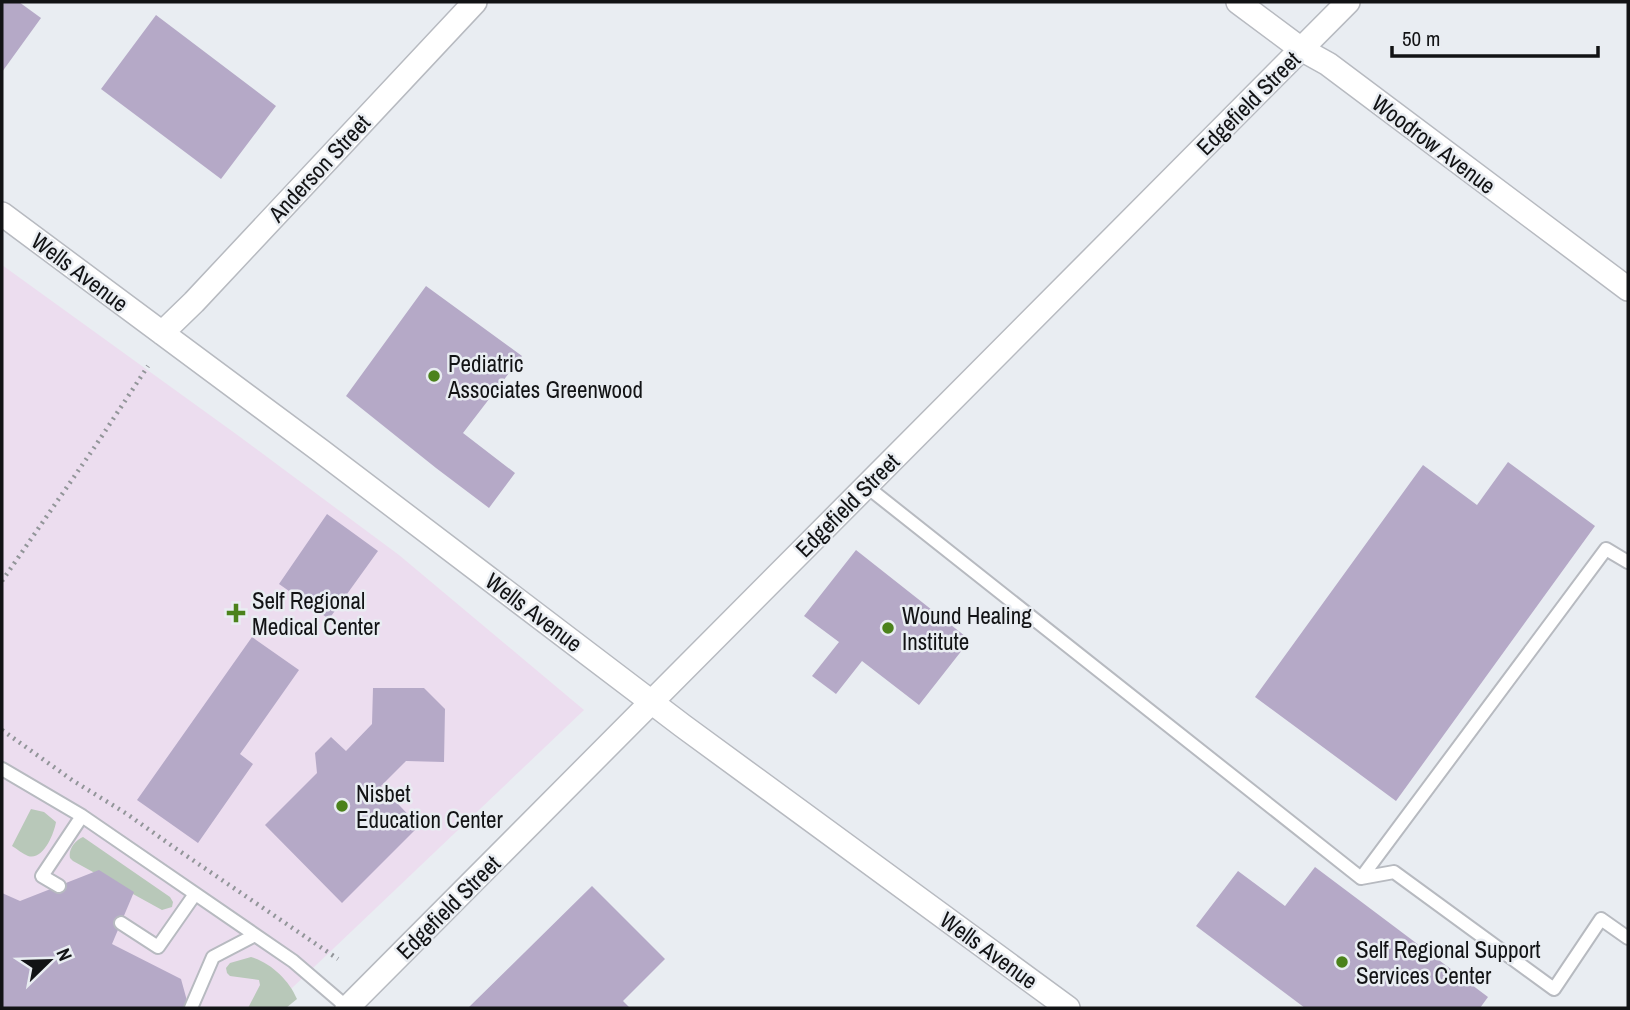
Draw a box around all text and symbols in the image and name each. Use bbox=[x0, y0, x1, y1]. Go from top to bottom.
scale bar bbox=[1392, 14, 1598, 58]
text: 50 m bbox=[1402, 24, 1440, 53]
street label: Edgefield Street bbox=[1189, 44, 1307, 162]
street label: Woodrow Avenue bbox=[1366, 87, 1502, 201]
street label: Anderson Street bbox=[260, 108, 377, 229]
street label: Wells Avenue bbox=[25, 225, 135, 319]
place label: Pediatric Associates Greenwood bbox=[447, 348, 643, 405]
marker: Pediatric Associates Greenwood bbox=[426, 368, 442, 384]
street label: Edgefield Street bbox=[788, 446, 906, 564]
street label: Wells Avenue bbox=[479, 565, 589, 659]
place label: Self Regional Medical Center bbox=[252, 585, 381, 642]
place label: Wound Healing Institute bbox=[902, 600, 1032, 657]
marker: Self Regional Medical Center bbox=[226, 603, 246, 623]
marker: Wound Healing Institute bbox=[880, 620, 896, 636]
place label: Nisbet Education Center bbox=[356, 778, 504, 835]
marker: Nisbet Education Center bbox=[334, 798, 350, 814]
street label: Edgefield Street bbox=[389, 848, 507, 966]
street label: Wells Avenue bbox=[934, 904, 1044, 996]
north arrow bbox=[14, 926, 84, 996]
place label: Self Regional Support Services Center bbox=[1356, 934, 1541, 991]
text: N bbox=[50, 944, 79, 965]
marker: Self Regional Support Services Center bbox=[1334, 954, 1350, 970]

